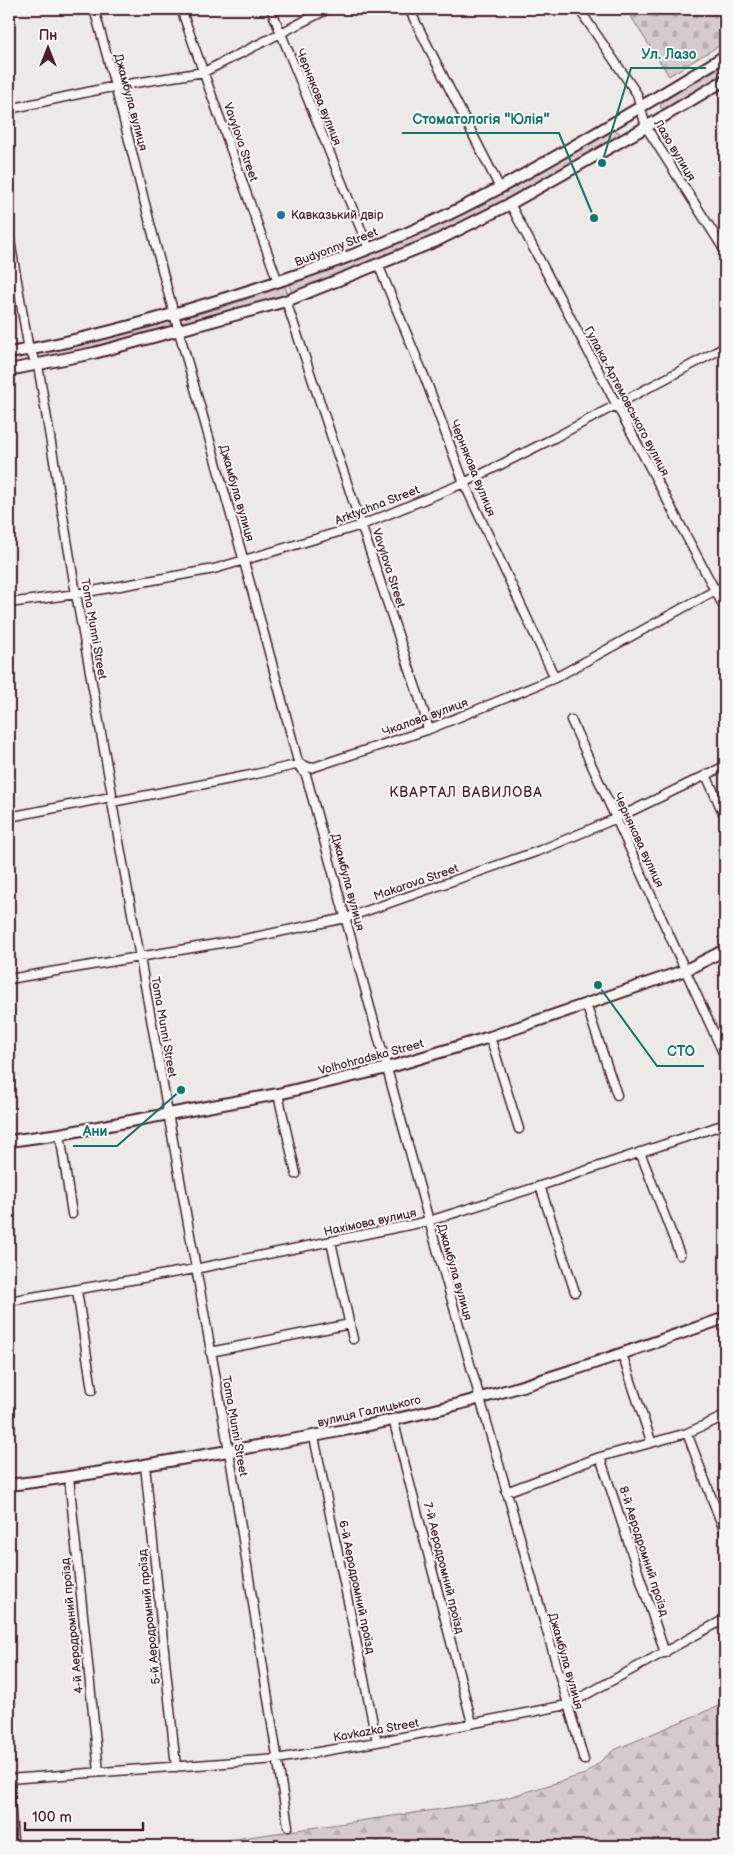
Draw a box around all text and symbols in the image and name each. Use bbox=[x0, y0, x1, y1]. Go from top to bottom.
north arrow bbox=[22, 22, 72, 72]
text: Пн bbox=[39, 27, 57, 44]
callout: Ул. Лазо bbox=[631, 39, 706, 68]
text: Ул. Лазо bbox=[641, 46, 697, 63]
street label: Чернякова вулиця bbox=[292, 47, 345, 148]
street label: Джамбула вулиця bbox=[110, 52, 151, 153]
street label: Vavylova Street bbox=[220, 101, 261, 184]
callout: Стоматологія "Юлія" bbox=[402, 104, 559, 133]
text: Стоматологія "Юлія" bbox=[412, 111, 550, 128]
street label: Лазо вулиця bbox=[650, 116, 699, 184]
place label: Кавказький двір bbox=[291, 208, 384, 223]
marker: Кавказький двір bbox=[275, 209, 287, 221]
street label: Budyonny Street bbox=[292, 225, 380, 270]
street label: Гулака-Артемовського вулиця bbox=[581, 324, 673, 479]
street label: Чернякова вулиця bbox=[446, 418, 499, 519]
street label: Джамбула вулиця bbox=[216, 443, 258, 544]
street label: Arktychna Street bbox=[333, 482, 422, 528]
street label: Vavylova Street bbox=[369, 527, 408, 610]
street label: Toma Munni Street bbox=[77, 578, 110, 681]
street label: Чкалова вулиця bbox=[380, 695, 470, 740]
district label: КВАРТАЛ ВАВИЛОВА bbox=[389, 784, 543, 801]
street label: Чернякова вулиця bbox=[610, 790, 667, 890]
street label: Джамбула вулиця bbox=[327, 832, 368, 933]
street label: Makarova Street bbox=[372, 861, 461, 904]
street label: Toma Munni Street bbox=[147, 976, 180, 1079]
street label: Volhohradska Street bbox=[317, 1036, 426, 1079]
callout: СТО bbox=[657, 1037, 704, 1066]
text: СТО bbox=[667, 1043, 695, 1060]
callout: Ани bbox=[73, 1117, 117, 1146]
text: Ани bbox=[82, 1123, 107, 1140]
street label: Нахімова вулиця bbox=[322, 1205, 418, 1240]
street label: Джамбула вулиця bbox=[434, 1222, 476, 1323]
street label: Toma Munni Street bbox=[218, 1375, 251, 1478]
street label: вулиця Галицького bbox=[316, 1392, 422, 1431]
street label: 8-й Аеродромний проїзд bbox=[615, 1484, 672, 1619]
street label: 7-й Аеродромний проїзд bbox=[420, 1501, 467, 1636]
street label: 6-й Аеродромний проїзд bbox=[335, 1519, 378, 1656]
street label: 5-й Аеродромний проїзд bbox=[135, 1548, 164, 1685]
street label: 4-й Аеродромний проїзд bbox=[58, 1557, 87, 1694]
street label: Джамбула вулиця bbox=[545, 1611, 587, 1712]
street label: Kavkazka Street bbox=[332, 1716, 420, 1745]
scale bar bbox=[25, 1800, 142, 1832]
text: 100 m bbox=[32, 1808, 72, 1827]

